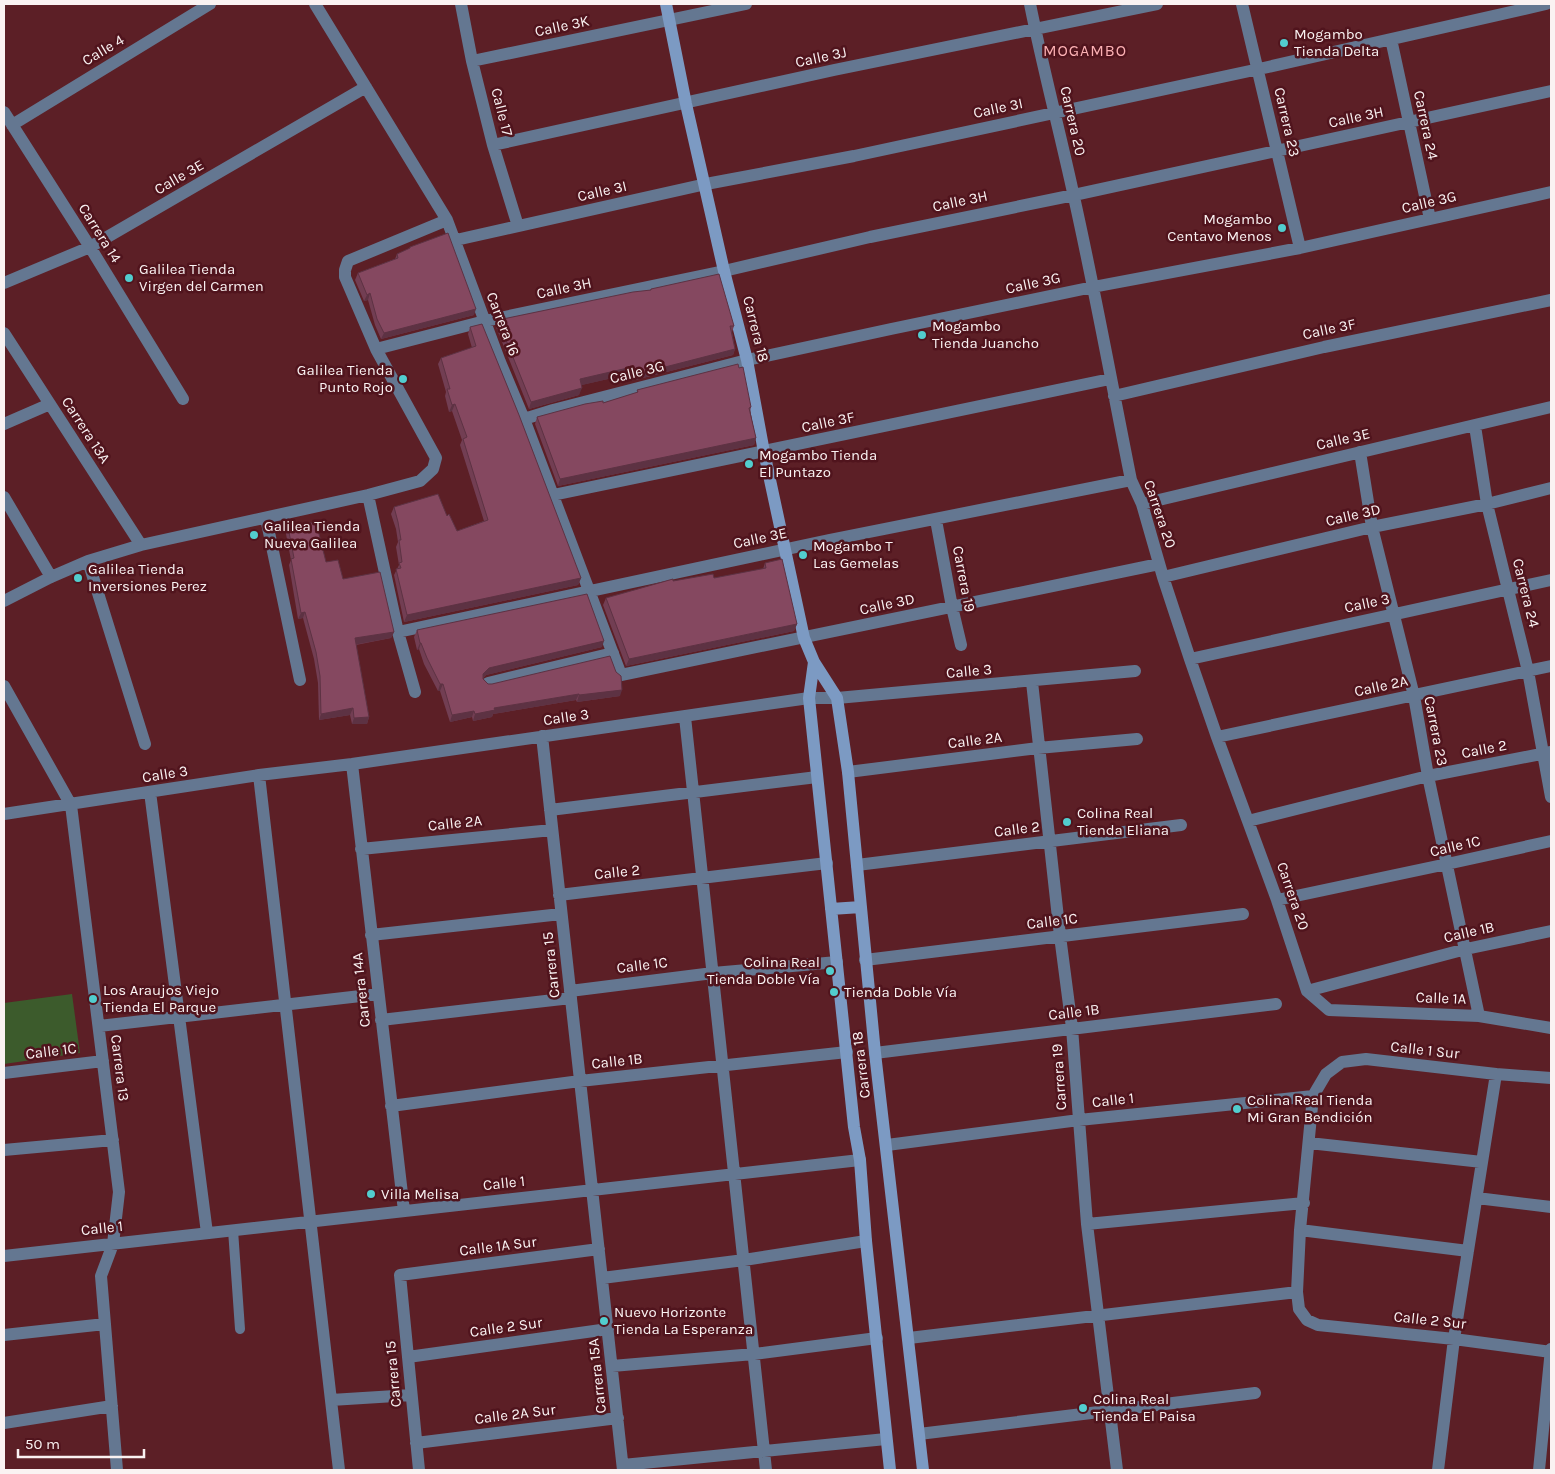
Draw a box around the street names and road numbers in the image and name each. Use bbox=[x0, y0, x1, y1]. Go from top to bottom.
street label: Calle 3K bbox=[533, 11, 591, 41]
street label: Calle 4 bbox=[79, 30, 128, 69]
street label: Calle 3J bbox=[794, 43, 848, 71]
street label: Carrera 20 bbox=[1056, 84, 1090, 158]
street label: Carrera 23 bbox=[1270, 85, 1304, 159]
street label: Calle 17 bbox=[487, 86, 517, 138]
street label: Carrera 24 bbox=[1410, 89, 1442, 162]
street label: Calle 3I bbox=[972, 94, 1024, 122]
street label: Calle 3H bbox=[1327, 102, 1385, 132]
street label: Calle 3E bbox=[151, 156, 207, 198]
street label: Calle 3I bbox=[576, 177, 628, 205]
street label: Calle 3H bbox=[931, 186, 989, 216]
street label: Calle 3G bbox=[1400, 187, 1458, 217]
street label: Carrera 14 bbox=[75, 200, 126, 267]
street label: Calle 3G bbox=[1004, 268, 1062, 298]
street label: Calle 3H bbox=[535, 273, 593, 303]
street label: Carrera 16 bbox=[483, 290, 523, 358]
street label: Carrera 18 bbox=[739, 294, 773, 364]
street label: Calle 3F bbox=[1301, 315, 1357, 343]
street label: Calle 3G bbox=[608, 357, 666, 387]
street label: Carrera 13A bbox=[58, 393, 114, 467]
street label: Calle 3F bbox=[800, 408, 856, 436]
street label: Calle 3E bbox=[1314, 424, 1372, 454]
street label: Carrera 20 bbox=[1140, 478, 1180, 551]
street label: Calle 3D bbox=[1324, 500, 1382, 530]
street label: Calle 3E bbox=[732, 524, 788, 552]
street label: Carrera 19 bbox=[949, 544, 979, 614]
street label: Carrera 24 bbox=[1509, 557, 1543, 630]
street label: Calle 3D bbox=[858, 589, 916, 619]
street label: Calle 3 bbox=[1343, 589, 1391, 617]
street label: Calle 3 bbox=[945, 660, 993, 682]
street label: Calle 2A bbox=[1353, 671, 1410, 700]
street label: Carrera 23 bbox=[1420, 695, 1452, 767]
street label: Calle 3 bbox=[542, 705, 590, 729]
street label: Calle 2A bbox=[947, 728, 1003, 752]
street label: Calle 2 bbox=[1460, 736, 1508, 762]
street label: Calle 3 bbox=[141, 762, 189, 786]
street label: Calle 2A bbox=[427, 811, 483, 835]
street label: Calle 2 bbox=[993, 817, 1041, 841]
street label: Calle 1C bbox=[1428, 831, 1482, 861]
street label: Carrera 20 bbox=[1273, 860, 1313, 933]
street label: Calle 2 bbox=[593, 861, 641, 883]
street label: Calle 1C bbox=[1025, 909, 1079, 933]
street label: Calle 1B bbox=[1442, 917, 1496, 947]
street label: Carrera 15 bbox=[539, 931, 563, 999]
street label: Carrera 14A bbox=[348, 951, 374, 1028]
street label: Calle 1C bbox=[615, 953, 669, 977]
street label: Calle 1A bbox=[1415, 988, 1467, 1008]
street label: Calle 1B bbox=[1047, 1000, 1101, 1024]
street label: Carrera 18 bbox=[848, 1030, 874, 1100]
street label: Carrera 13 bbox=[107, 1034, 133, 1102]
street label: Calle 1 Sur bbox=[1390, 1037, 1461, 1063]
street label: Calle 1C bbox=[24, 1039, 78, 1063]
street label: Carrera 19 bbox=[1048, 1043, 1070, 1111]
street label: Calle 1B bbox=[590, 1049, 644, 1073]
street label: Calle 1 bbox=[1091, 1089, 1135, 1111]
street label: Calle 1 bbox=[482, 1172, 526, 1194]
street label: Calle 1 bbox=[80, 1217, 124, 1239]
street label: Calle 1A Sur bbox=[458, 1232, 538, 1260]
street label: Calle 2 Sur bbox=[1393, 1307, 1468, 1333]
street label: Calle 2 Sur bbox=[469, 1313, 544, 1341]
street label: Carrera 15A bbox=[584, 1337, 610, 1414]
street label: Carrera 15 bbox=[381, 1340, 405, 1408]
street label: Calle 2A Sur bbox=[473, 1400, 557, 1428]

